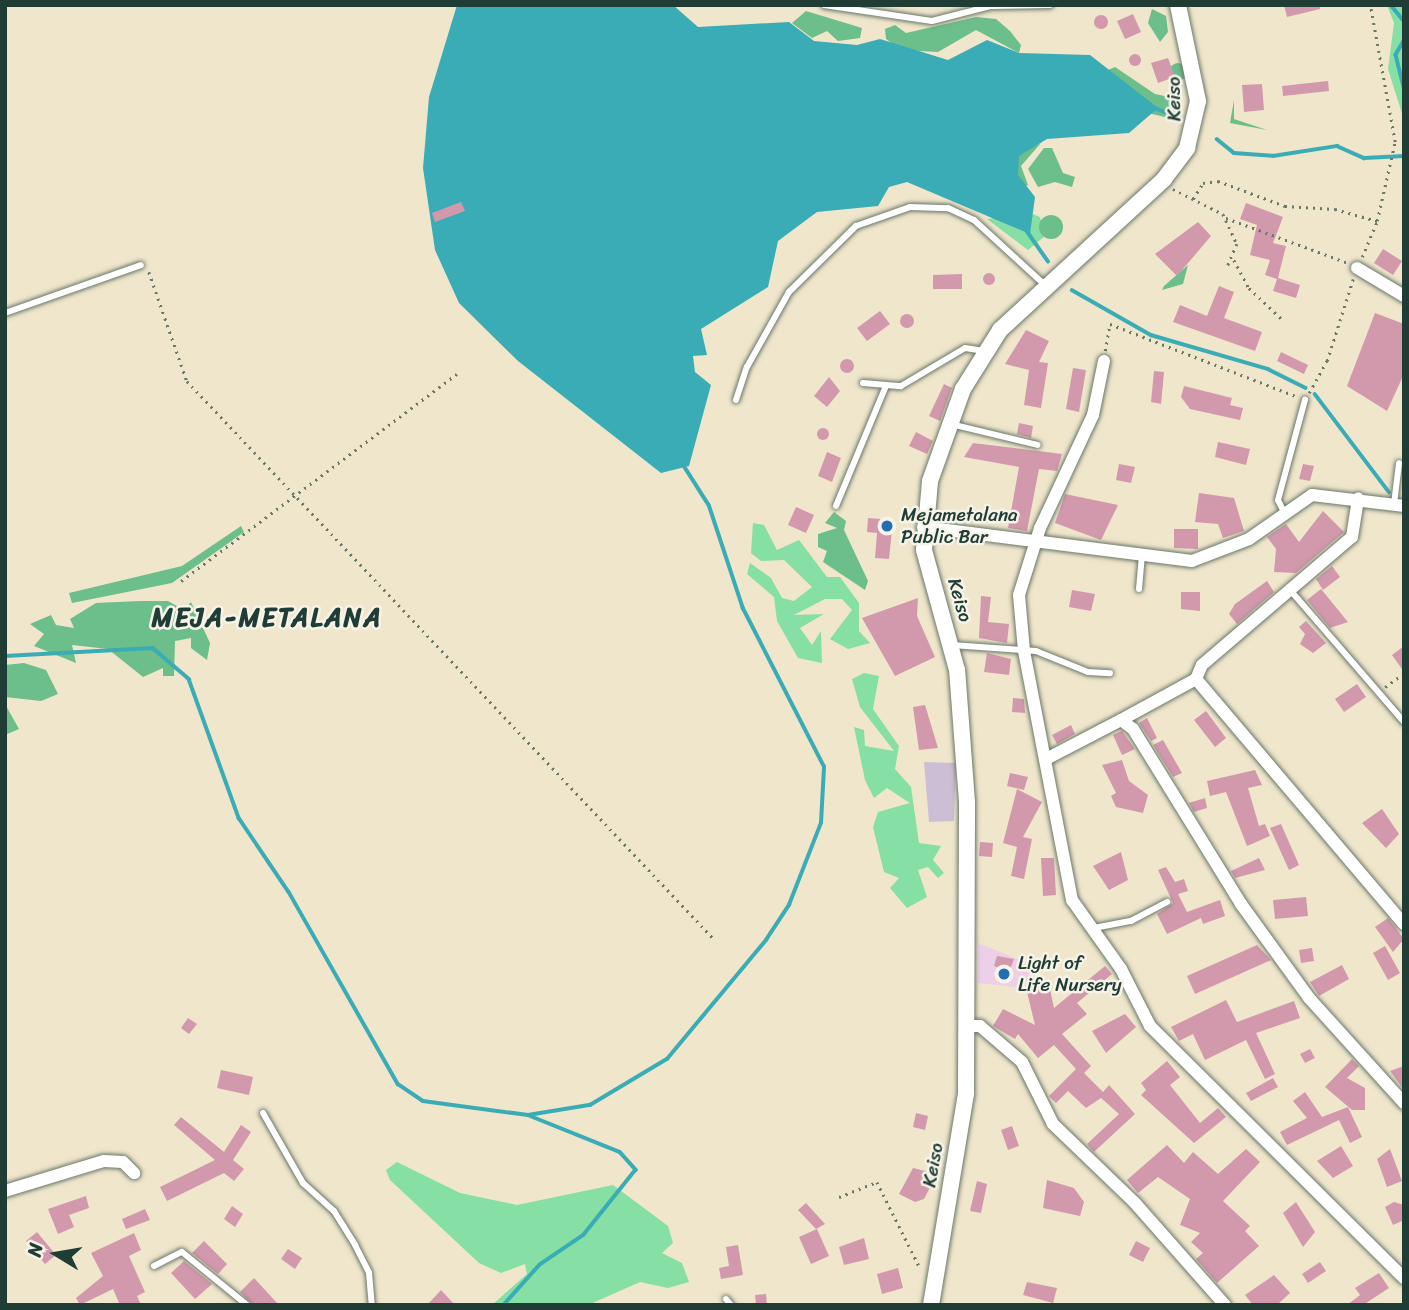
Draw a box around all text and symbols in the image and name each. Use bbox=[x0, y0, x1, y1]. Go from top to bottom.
street label: Keiso bbox=[1162, 76, 1186, 122]
place label: Mejametalana Public Bar bbox=[901, 504, 1018, 548]
marker: Mejametalana Public Bar bbox=[879, 518, 895, 534]
street label: Keiso bbox=[943, 575, 977, 625]
district label: MEJA-METALANA bbox=[153, 602, 381, 634]
place label: Light of Life Nursery bbox=[1018, 952, 1122, 996]
marker: Light of Life Nursery bbox=[996, 966, 1012, 982]
street label: Keiso bbox=[918, 1141, 948, 1189]
north arrow bbox=[21, 1219, 91, 1289]
text: N bbox=[17, 1240, 52, 1260]

